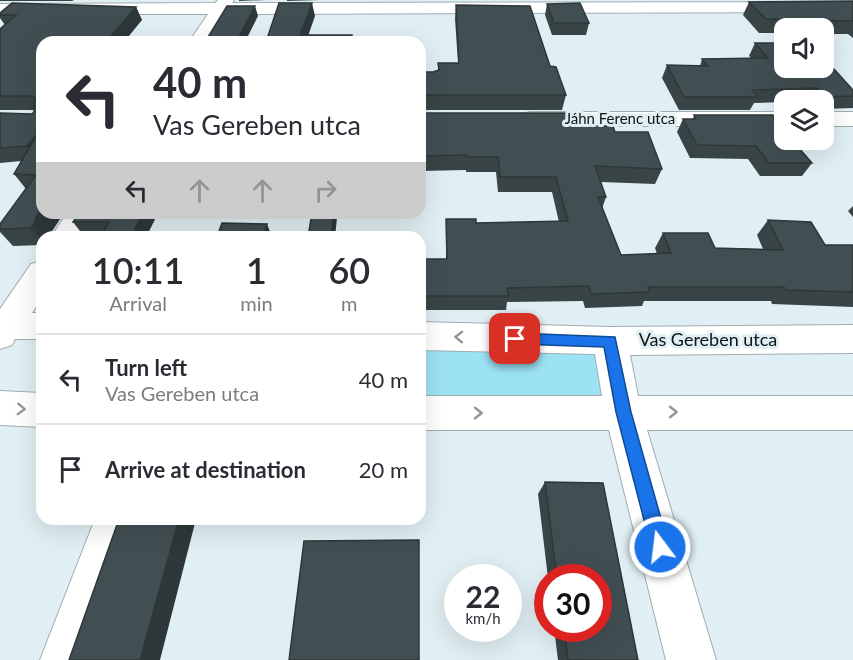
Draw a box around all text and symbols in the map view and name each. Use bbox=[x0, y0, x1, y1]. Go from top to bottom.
map controls bbox=[774, 18, 834, 150]
button: sound bbox=[774, 18, 834, 78]
text: 40 m bbox=[153, 57, 247, 107]
icon: left bbox=[54, 60, 132, 138]
button: layers bbox=[774, 90, 834, 150]
text: Vas Gereben utca bbox=[153, 108, 361, 141]
street label: Jáhn Ferenc utca bbox=[565, 109, 675, 127]
icon: left bbox=[120, 174, 153, 207]
icon: ahead bbox=[183, 174, 216, 207]
icon: ahead bbox=[246, 174, 279, 207]
icon: right bbox=[309, 174, 342, 207]
text: 10:11 bbox=[92, 248, 184, 292]
text: 1 bbox=[246, 248, 267, 292]
text: 60 bbox=[328, 248, 370, 292]
text: Arrival bbox=[109, 291, 167, 315]
text: min bbox=[240, 291, 273, 315]
text: m bbox=[341, 291, 358, 315]
pin bbox=[489, 313, 540, 364]
icon: arrive bbox=[498, 322, 531, 355]
street label: Vas Gereben utca bbox=[639, 328, 777, 350]
one-way arrow bbox=[454, 331, 463, 343]
text: Turn left bbox=[105, 354, 187, 381]
icon: left bbox=[54, 363, 87, 396]
text: 40 m bbox=[359, 366, 408, 393]
text: Vas Gereben utca bbox=[105, 381, 259, 405]
one-way arrow bbox=[17, 402, 26, 415]
one-way arrow bbox=[669, 406, 678, 418]
one-way arrow bbox=[474, 407, 483, 419]
icon: arrive bbox=[54, 453, 87, 486]
text: Arrive at destination bbox=[105, 456, 306, 483]
text: 20 m bbox=[359, 456, 408, 483]
position arrow bbox=[628, 515, 692, 579]
speed limit sign: 30 bbox=[534, 564, 612, 642]
text: 22 bbox=[466, 578, 500, 614]
text: km/h bbox=[465, 609, 501, 627]

